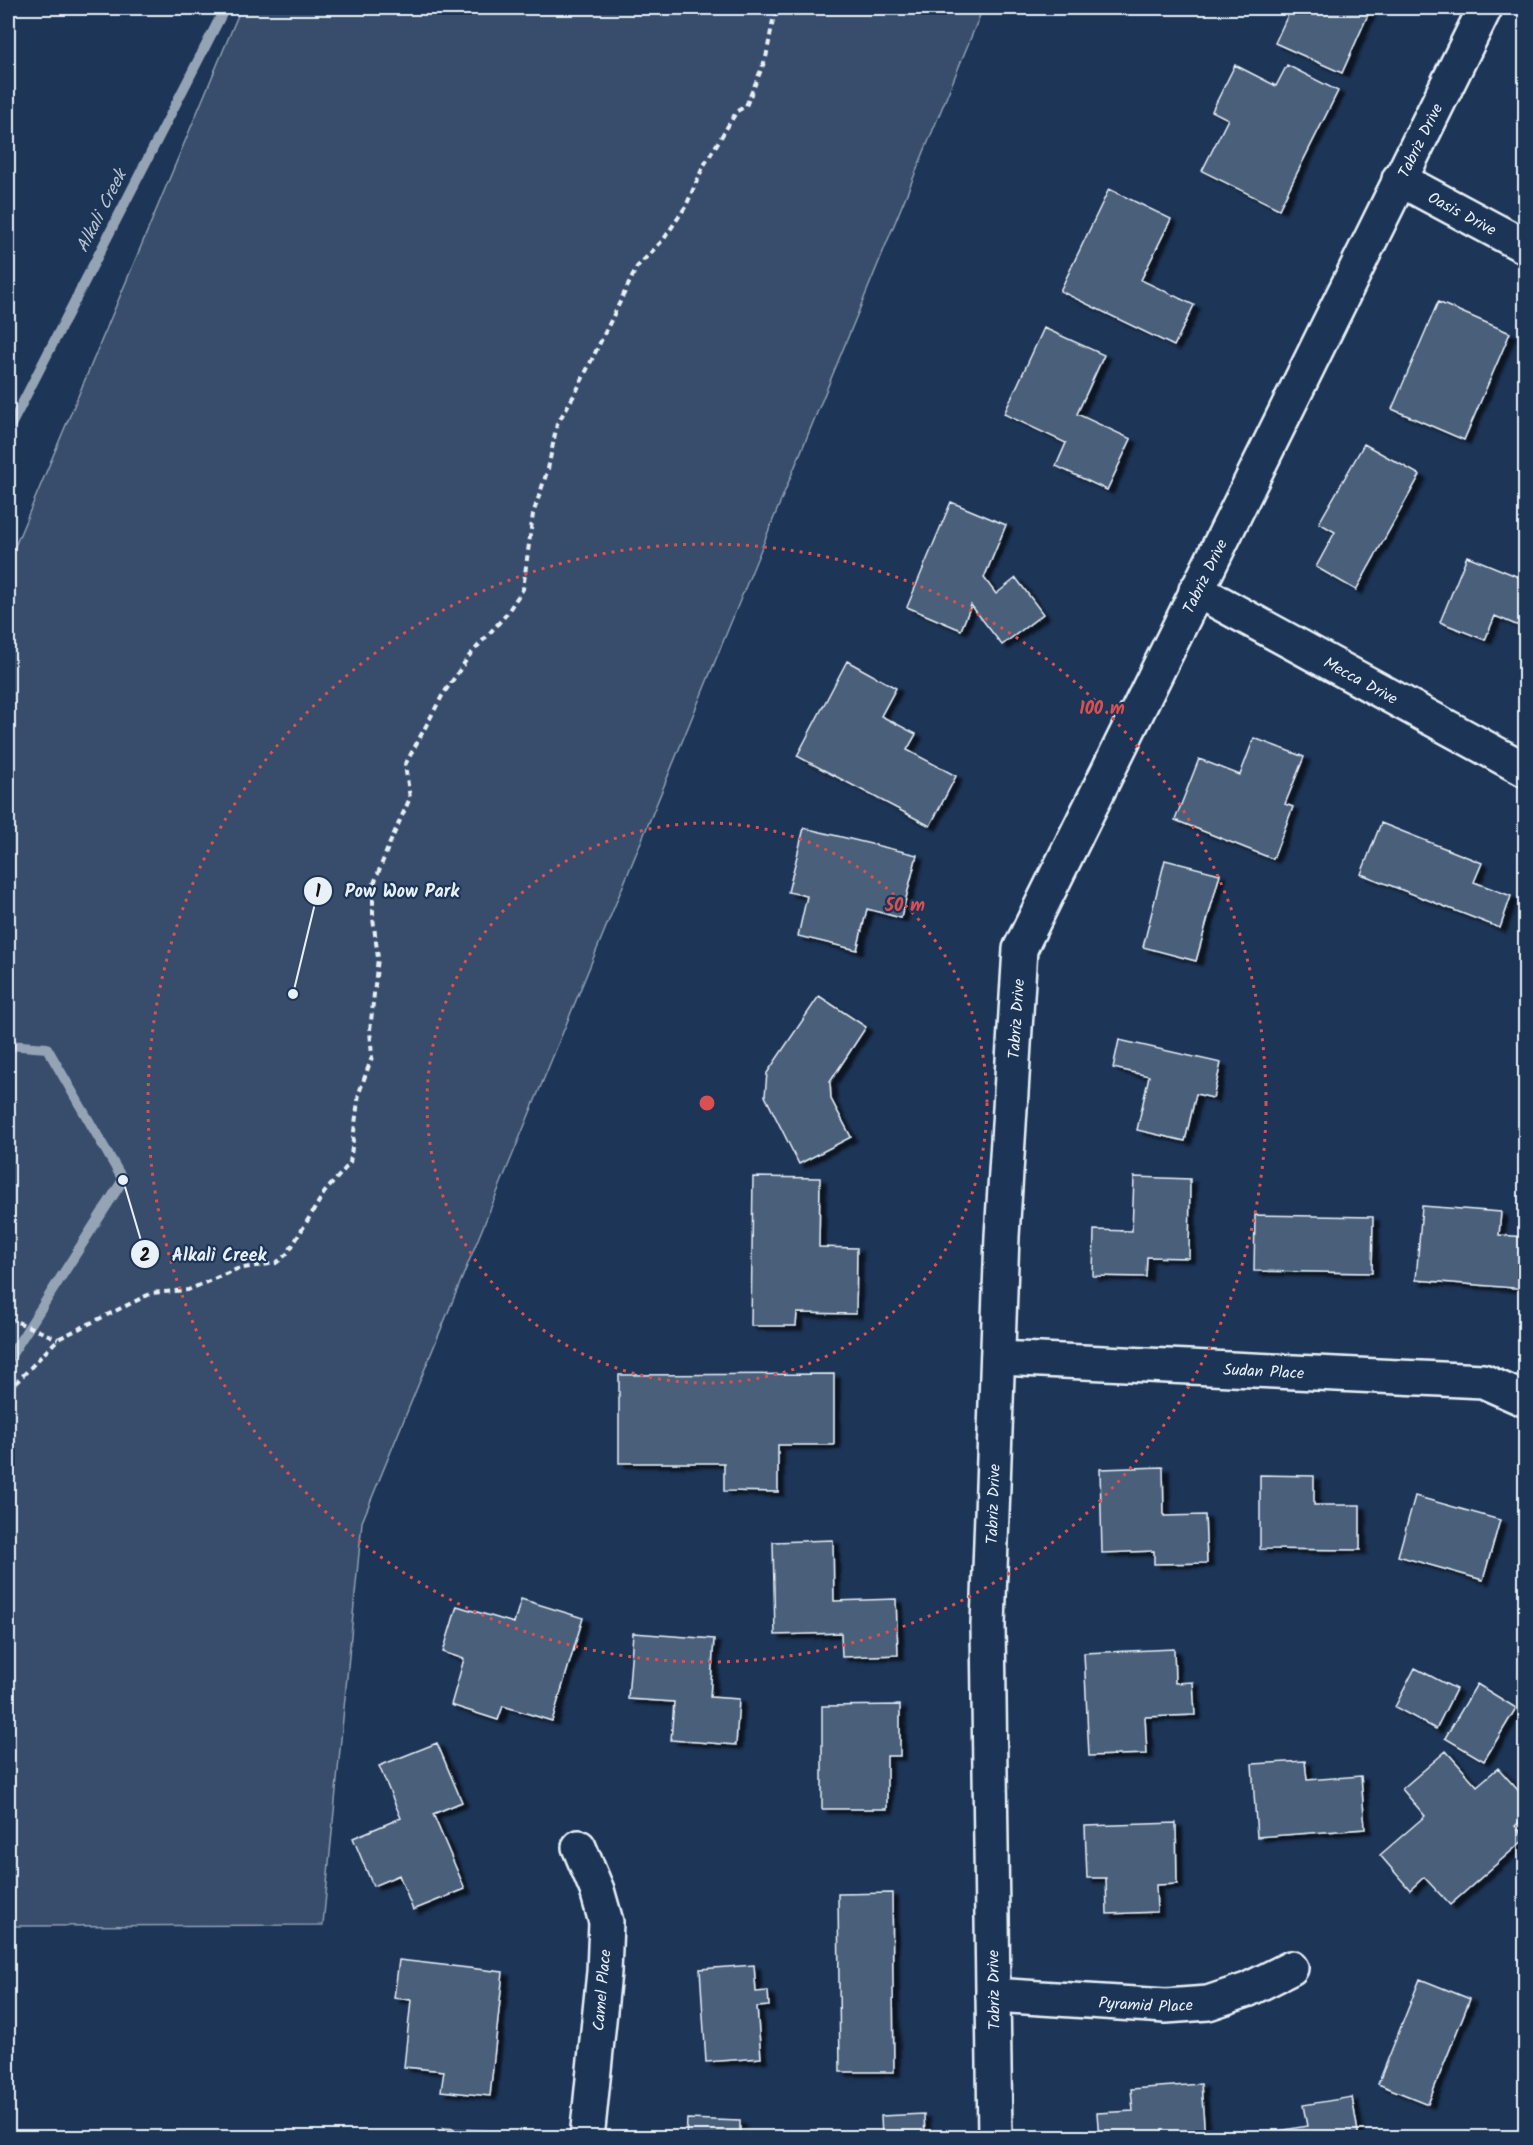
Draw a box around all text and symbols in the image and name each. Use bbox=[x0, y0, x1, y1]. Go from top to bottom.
street label: Tabriz Drive bbox=[1392, 99, 1450, 182]
water label: Alkali Creek bbox=[69, 163, 137, 258]
street label: Oasis Drive bbox=[1423, 186, 1501, 243]
street label: Tabriz Drive bbox=[1177, 535, 1235, 618]
street label: Mecca Drive bbox=[1319, 651, 1402, 712]
text: 100 m bbox=[1079, 695, 1125, 724]
callout: Pow Wow Park bbox=[303, 873, 471, 909]
text: 1 bbox=[315, 878, 321, 907]
text: Pow Wow Park bbox=[345, 878, 460, 907]
text: 50 m bbox=[884, 892, 925, 921]
street label: Tabriz Drive bbox=[1002, 978, 1032, 1060]
centre of rings bbox=[697, 1093, 717, 1113]
callout: Alkali Creek bbox=[130, 1236, 279, 1272]
text: 2 bbox=[140, 1242, 150, 1271]
text: Alkali Creek bbox=[172, 1242, 267, 1271]
street label: Sudan Place bbox=[1223, 1358, 1305, 1387]
street label: Tabriz Drive bbox=[980, 1464, 1008, 1545]
street label: Camel Place bbox=[586, 1948, 619, 2032]
street label: Tabriz Drive bbox=[981, 1950, 1008, 2030]
street label: Pyramid Place bbox=[1098, 1991, 1194, 2020]

